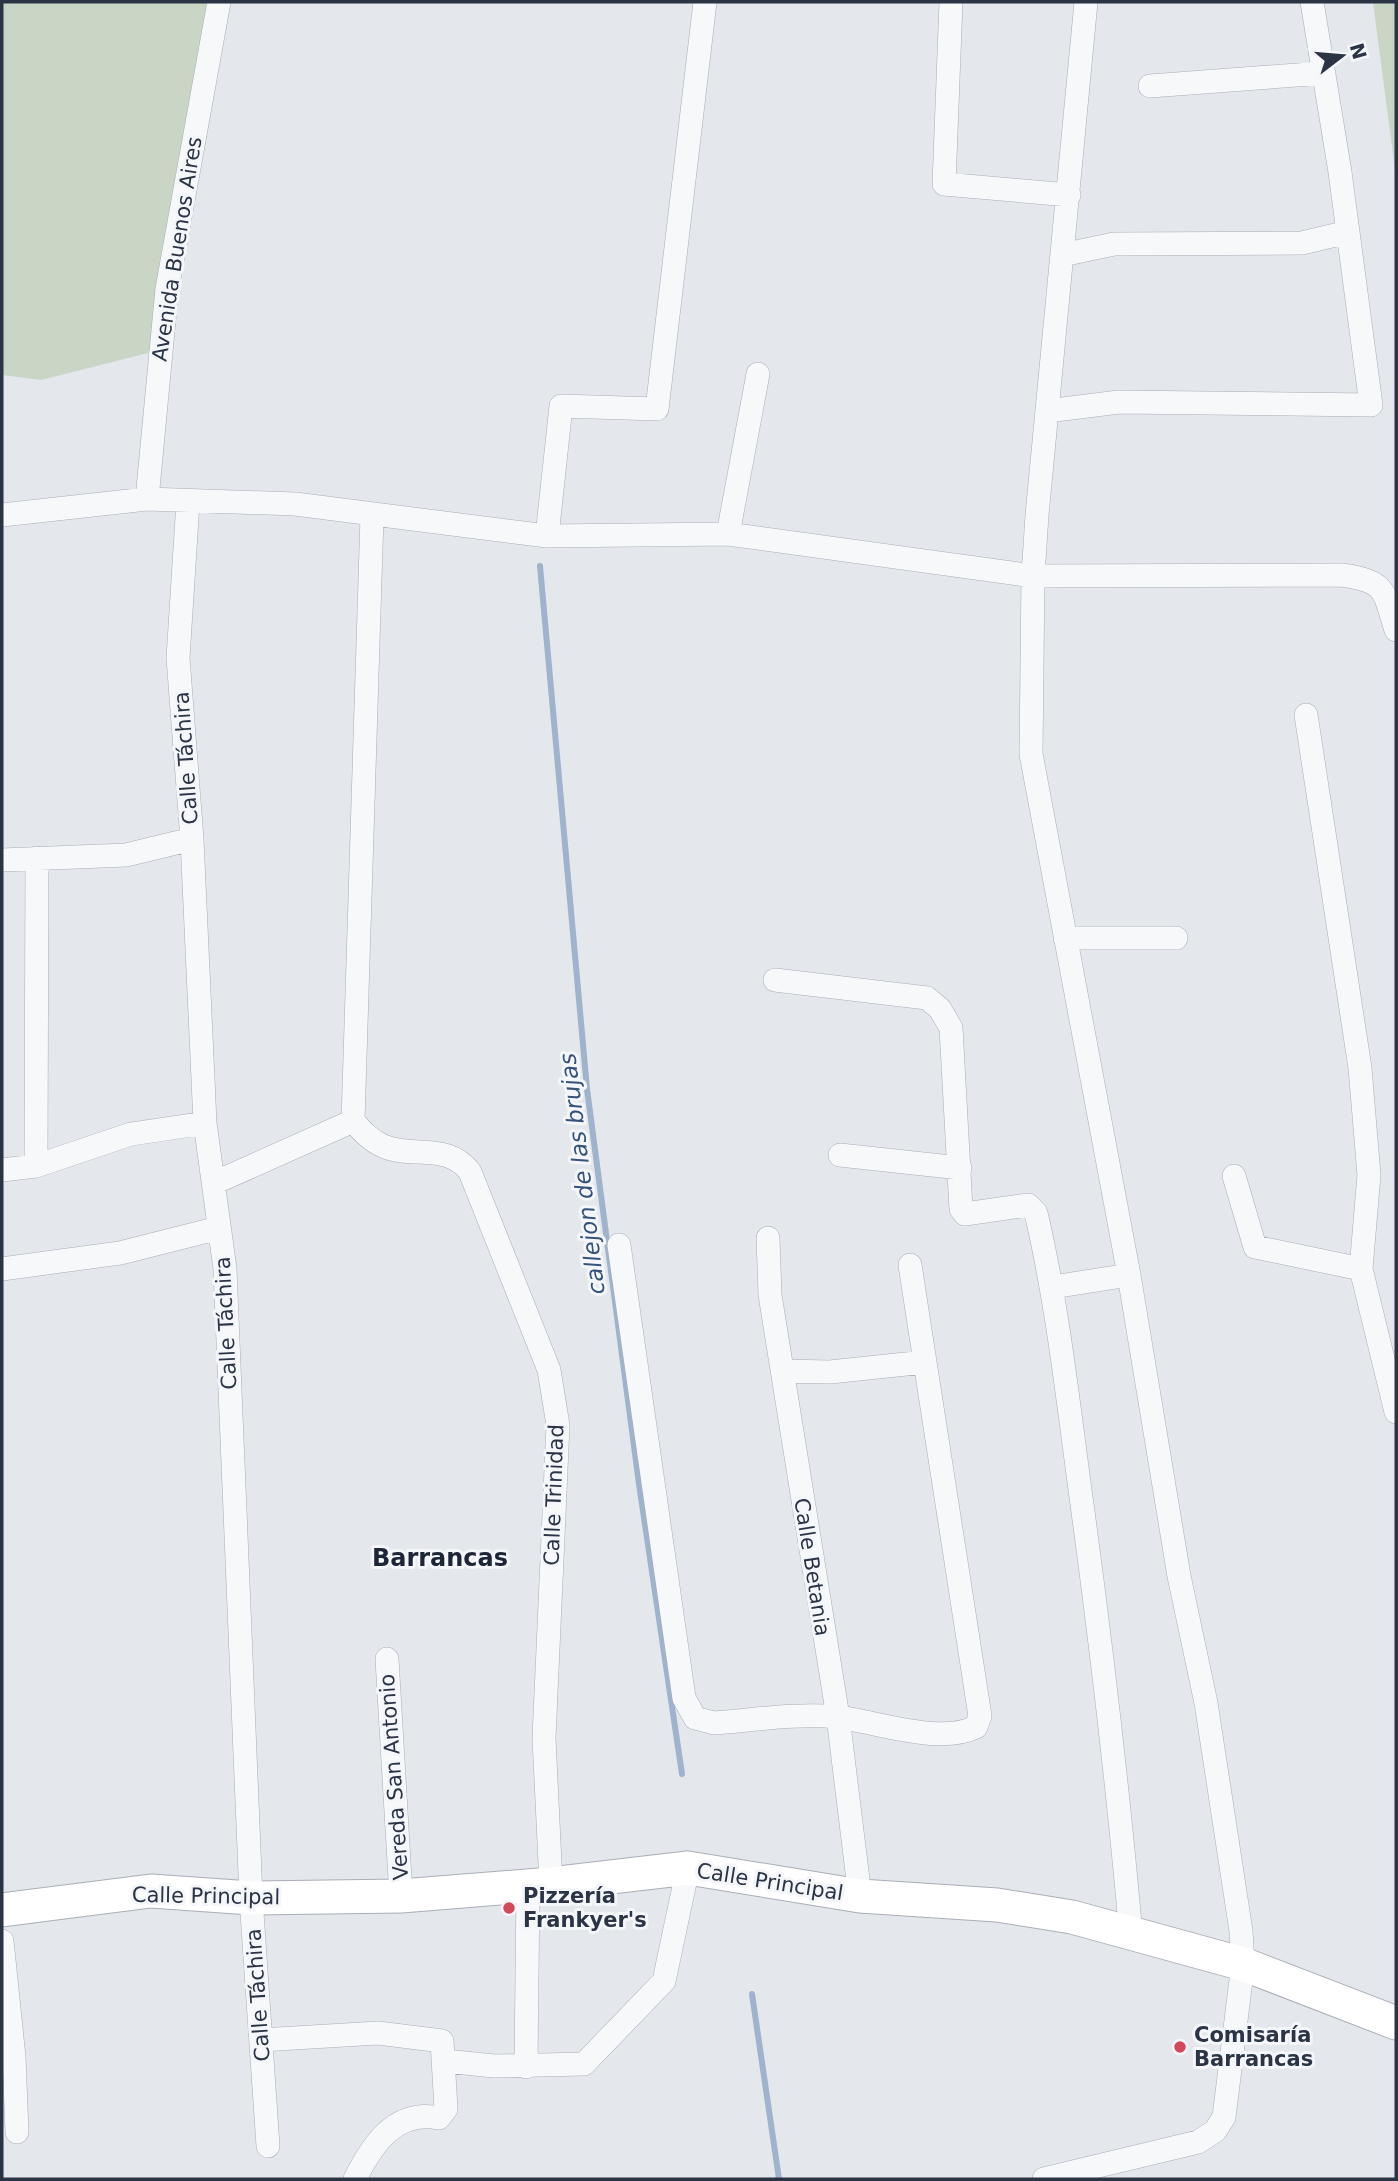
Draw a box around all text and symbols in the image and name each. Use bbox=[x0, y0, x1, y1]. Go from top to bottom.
north arrow bbox=[1307, 21, 1377, 91]
text: N bbox=[1346, 41, 1371, 62]
street label: Avenida Buenos Aires bbox=[147, 135, 207, 363]
street label: Calle Táchira bbox=[169, 691, 203, 825]
water label: callejon de las brujas bbox=[554, 1052, 610, 1296]
street label: Calle Táchira bbox=[211, 1256, 241, 1390]
street label: Calle Trinidad bbox=[540, 1424, 568, 1566]
street label: Calle Betania bbox=[789, 1496, 835, 1638]
district label: Barrancas bbox=[372, 1544, 508, 1572]
street label: Vereda San Antonio bbox=[375, 1673, 413, 1881]
street label: Calle Principal bbox=[695, 1859, 845, 1905]
street label: Calle Principal bbox=[132, 1883, 280, 1909]
place label: Pizzería Frankyer's bbox=[523, 1884, 647, 1932]
marker: Pizzería Frankyer's bbox=[501, 1900, 517, 1916]
street label: Calle Táchira bbox=[241, 1928, 275, 2062]
place label: Comisaría Barrancas bbox=[1194, 2023, 1313, 2071]
marker: Comisaría Barrancas bbox=[1172, 2039, 1188, 2055]

